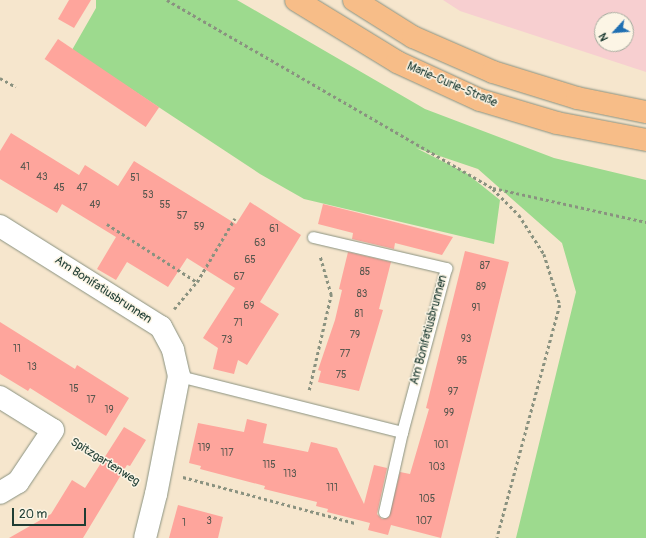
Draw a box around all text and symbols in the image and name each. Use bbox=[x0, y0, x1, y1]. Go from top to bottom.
north arrow bbox=[594, 12, 634, 52]
text: N bbox=[596, 31, 611, 43]
street label: Marie-Curie-Straße bbox=[405, 59, 499, 111]
house number: 41 bbox=[20, 162, 30, 174]
house number: 43 bbox=[36, 172, 48, 184]
house number: 51 bbox=[130, 173, 140, 185]
house number: 45 bbox=[53, 183, 65, 195]
house number: 47 bbox=[76, 183, 88, 195]
house number: 53 bbox=[143, 190, 153, 202]
house number: 49 bbox=[90, 200, 100, 212]
house number: 55 bbox=[160, 200, 170, 212]
house number: 57 bbox=[177, 211, 187, 223]
house number: 59 bbox=[194, 222, 204, 234]
house number: 61 bbox=[269, 224, 279, 236]
house number: 63 bbox=[254, 238, 266, 250]
street label: Am Bonifatiusbrunnen bbox=[52, 253, 154, 327]
house number: 65 bbox=[244, 255, 256, 267]
house number: 87 bbox=[480, 261, 490, 273]
house number: 85 bbox=[360, 267, 370, 279]
house number: 67 bbox=[233, 272, 245, 284]
street label: Am Bonifatiusbrunnen bbox=[407, 274, 451, 386]
house number: 89 bbox=[476, 282, 486, 294]
house number: 83 bbox=[357, 289, 367, 301]
house number: 69 bbox=[244, 301, 254, 313]
house number: 91 bbox=[471, 303, 481, 315]
house number: 81 bbox=[355, 309, 363, 321]
house number: 71 bbox=[233, 318, 243, 330]
house number: 79 bbox=[350, 330, 360, 342]
house number: 93 bbox=[461, 334, 471, 346]
house number: 73 bbox=[222, 335, 232, 347]
house number: 11 bbox=[13, 344, 21, 356]
house number: 77 bbox=[340, 349, 350, 361]
house number: 95 bbox=[457, 356, 467, 368]
house number: 13 bbox=[27, 362, 37, 374]
house number: 75 bbox=[336, 370, 346, 382]
house number: 15 bbox=[69, 384, 79, 396]
house number: 97 bbox=[448, 387, 458, 399]
house number: 17 bbox=[86, 395, 96, 407]
house number: 19 bbox=[104, 405, 114, 417]
house number: 99 bbox=[444, 408, 454, 420]
street label: Spitzgartenweg bbox=[68, 435, 142, 489]
house number: 101 bbox=[434, 440, 448, 452]
house number: 119 bbox=[198, 443, 210, 455]
house number: 117 bbox=[220, 448, 234, 460]
house number: 115 bbox=[262, 460, 276, 472]
house number: 103 bbox=[429, 462, 445, 474]
house number: 113 bbox=[283, 469, 297, 481]
house number: 111 bbox=[326, 483, 338, 495]
house number: 105 bbox=[419, 494, 435, 506]
scale bar bbox=[14, 500, 88, 526]
text: 20 m bbox=[19, 507, 47, 522]
house number: 3 bbox=[206, 516, 212, 528]
house number: 107 bbox=[416, 516, 432, 528]
house number: 1 bbox=[182, 518, 186, 530]

